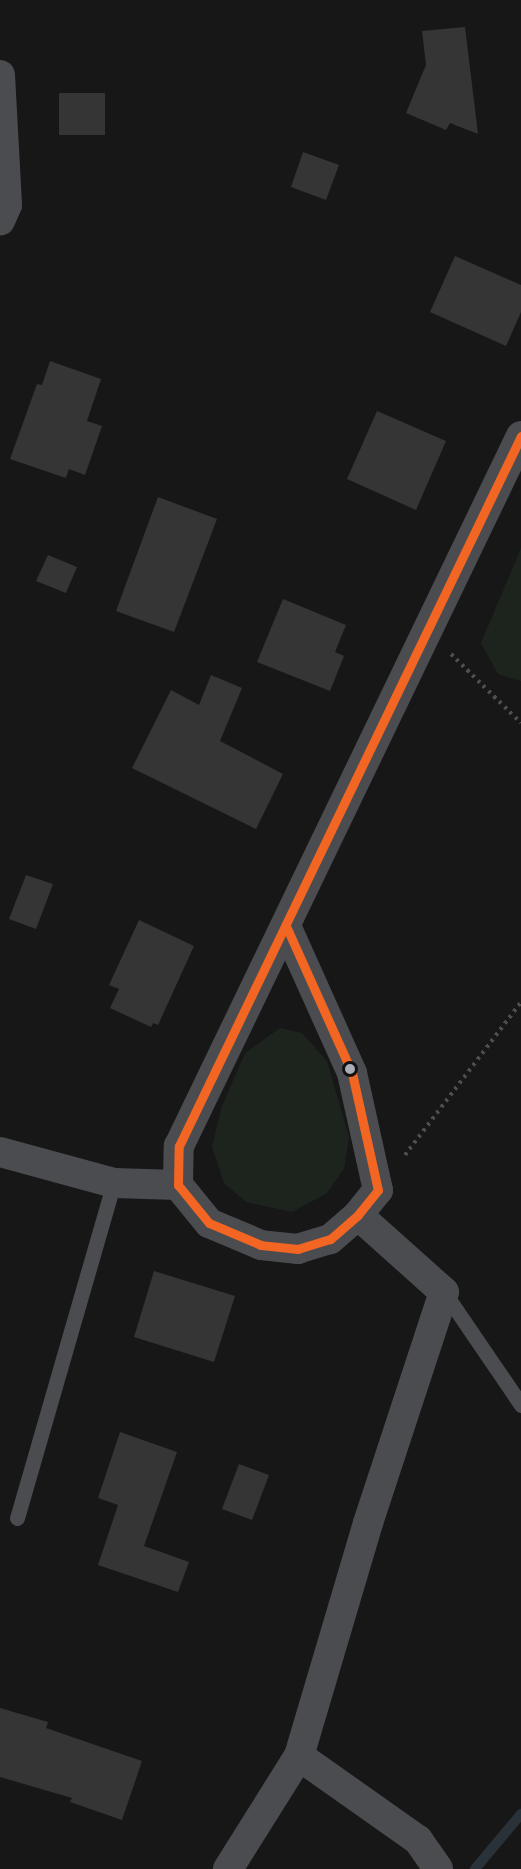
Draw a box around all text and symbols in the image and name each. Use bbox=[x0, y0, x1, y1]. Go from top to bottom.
unlabelled marker bbox=[344, 1063, 356, 1075]

